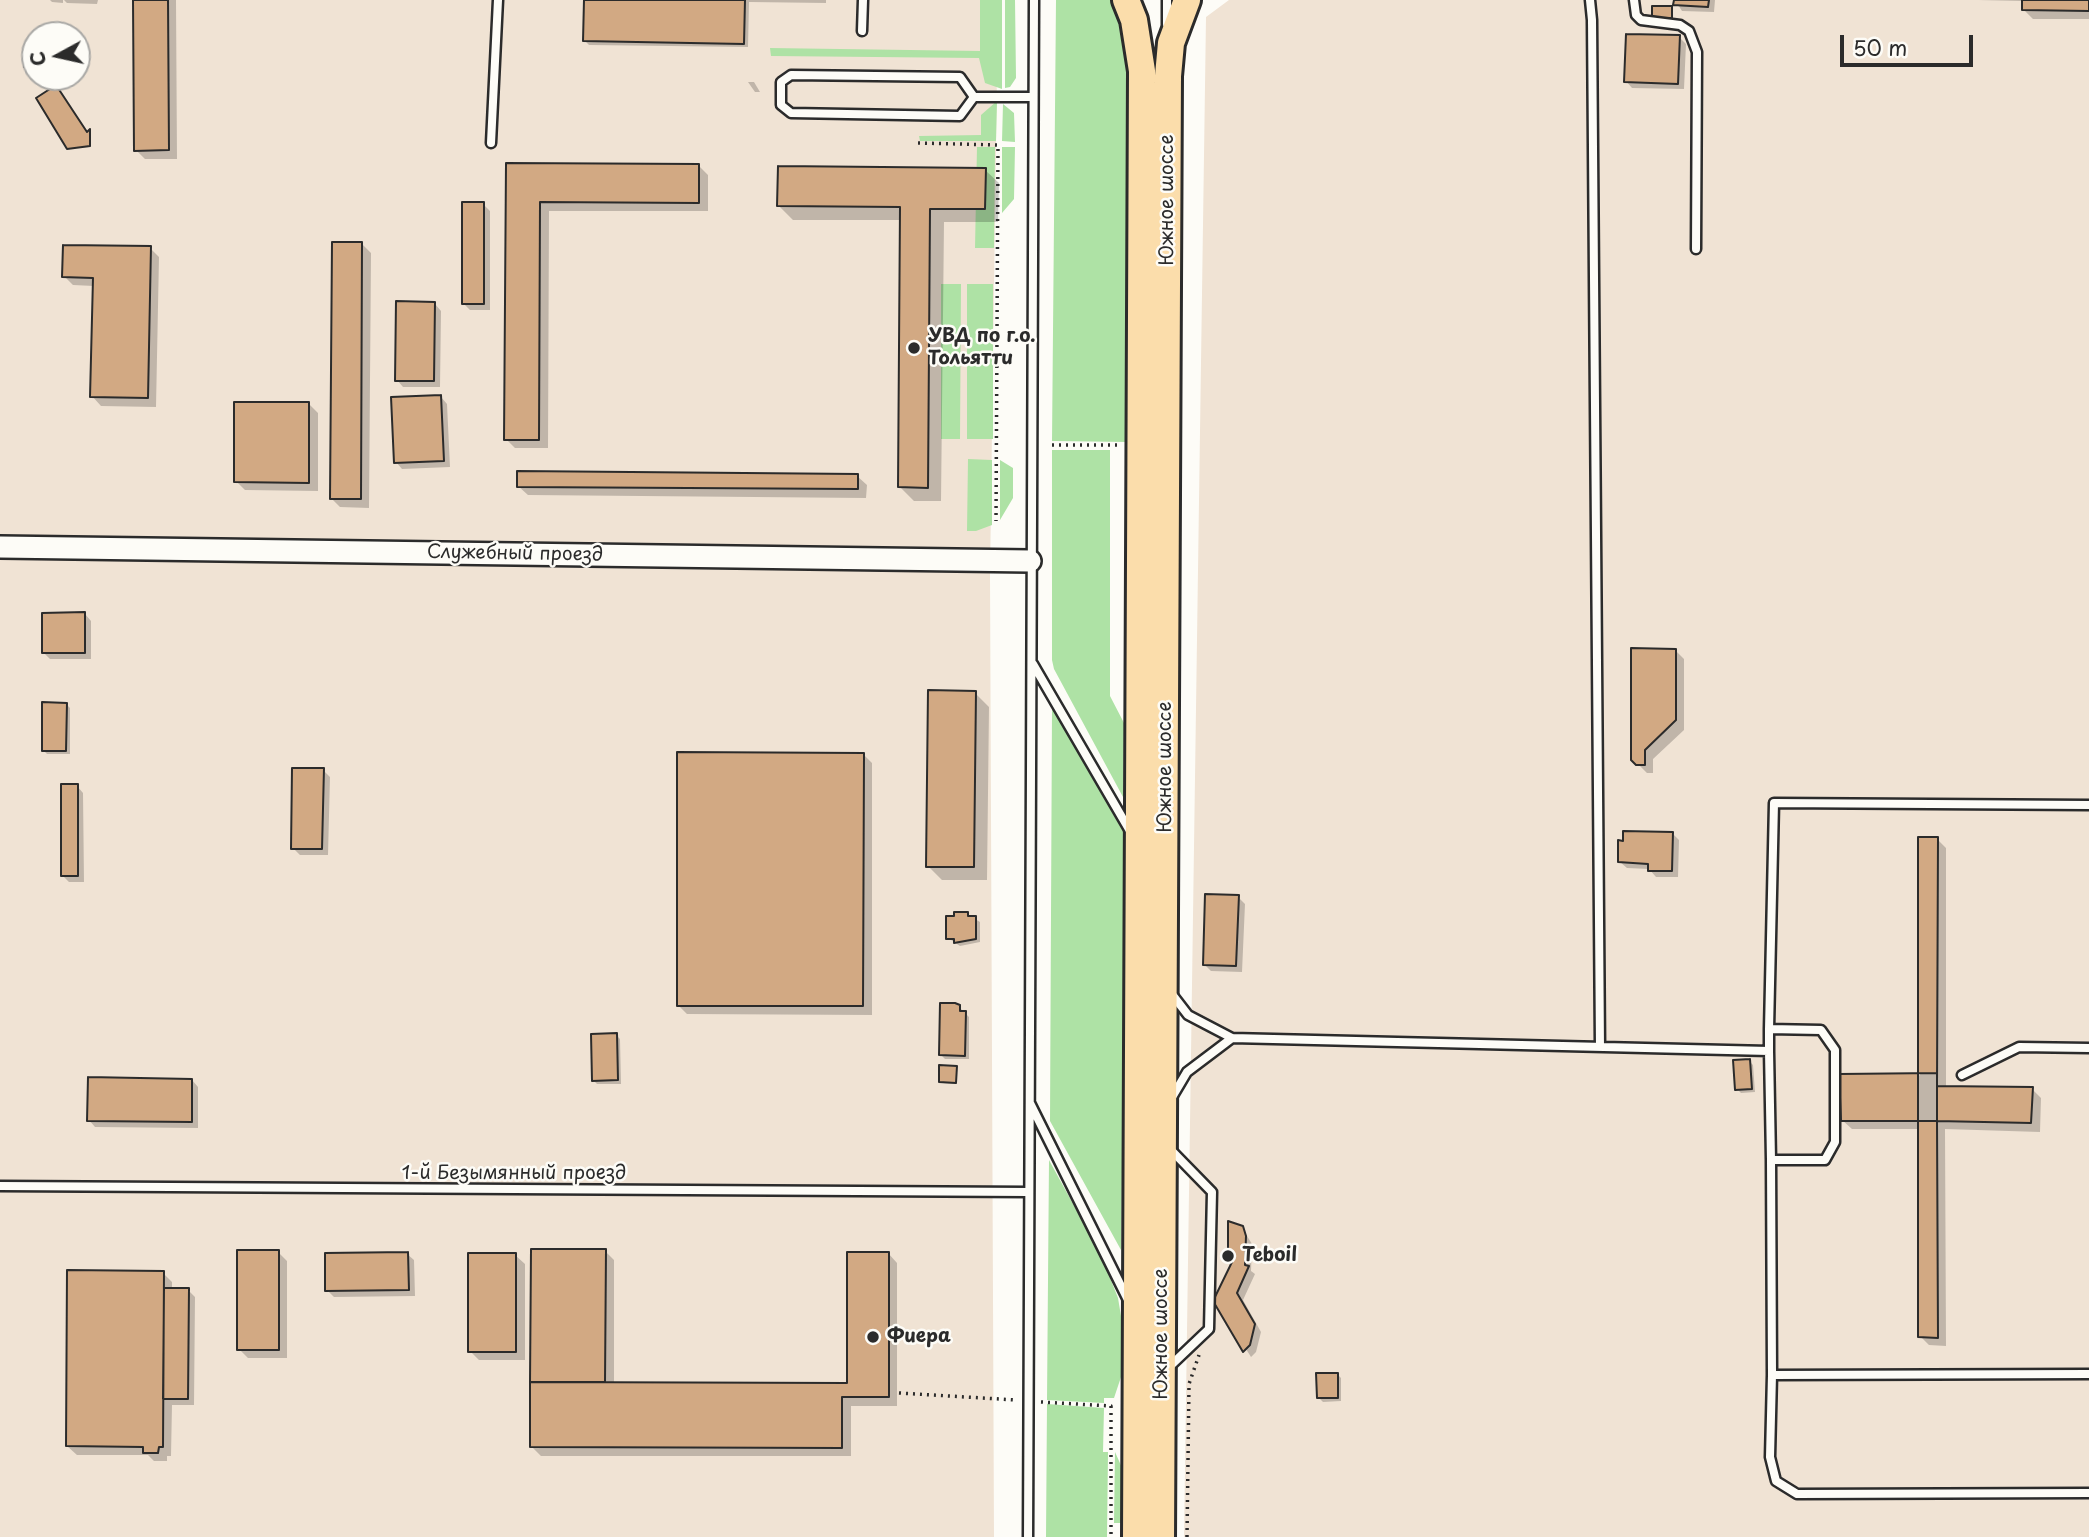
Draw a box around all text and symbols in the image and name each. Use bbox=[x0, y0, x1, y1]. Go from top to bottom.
north arrow bbox=[21, 21, 91, 91]
scale bar bbox=[1844, 21, 1977, 65]
text: 50 m bbox=[1853, 31, 1907, 63]
text: С bbox=[22, 50, 52, 68]
street label: Южное шоссе bbox=[1157, 134, 1179, 266]
place label: УВД по г.о. Тольятти bbox=[928, 326, 1036, 370]
marker: УВД по г.о. Тольятти bbox=[906, 340, 922, 356]
street label: Служебный проезд bbox=[427, 541, 603, 567]
street label: Южное шоссе bbox=[1155, 701, 1177, 833]
street label: 1-й Безымянный проезд bbox=[402, 1163, 626, 1185]
place label: Teboil bbox=[1242, 1245, 1297, 1267]
marker: Teboil bbox=[1220, 1248, 1236, 1264]
street label: Южное шоссе bbox=[1151, 1268, 1173, 1400]
place label: Фиера bbox=[887, 1326, 951, 1348]
marker: Фиера bbox=[865, 1329, 881, 1345]

